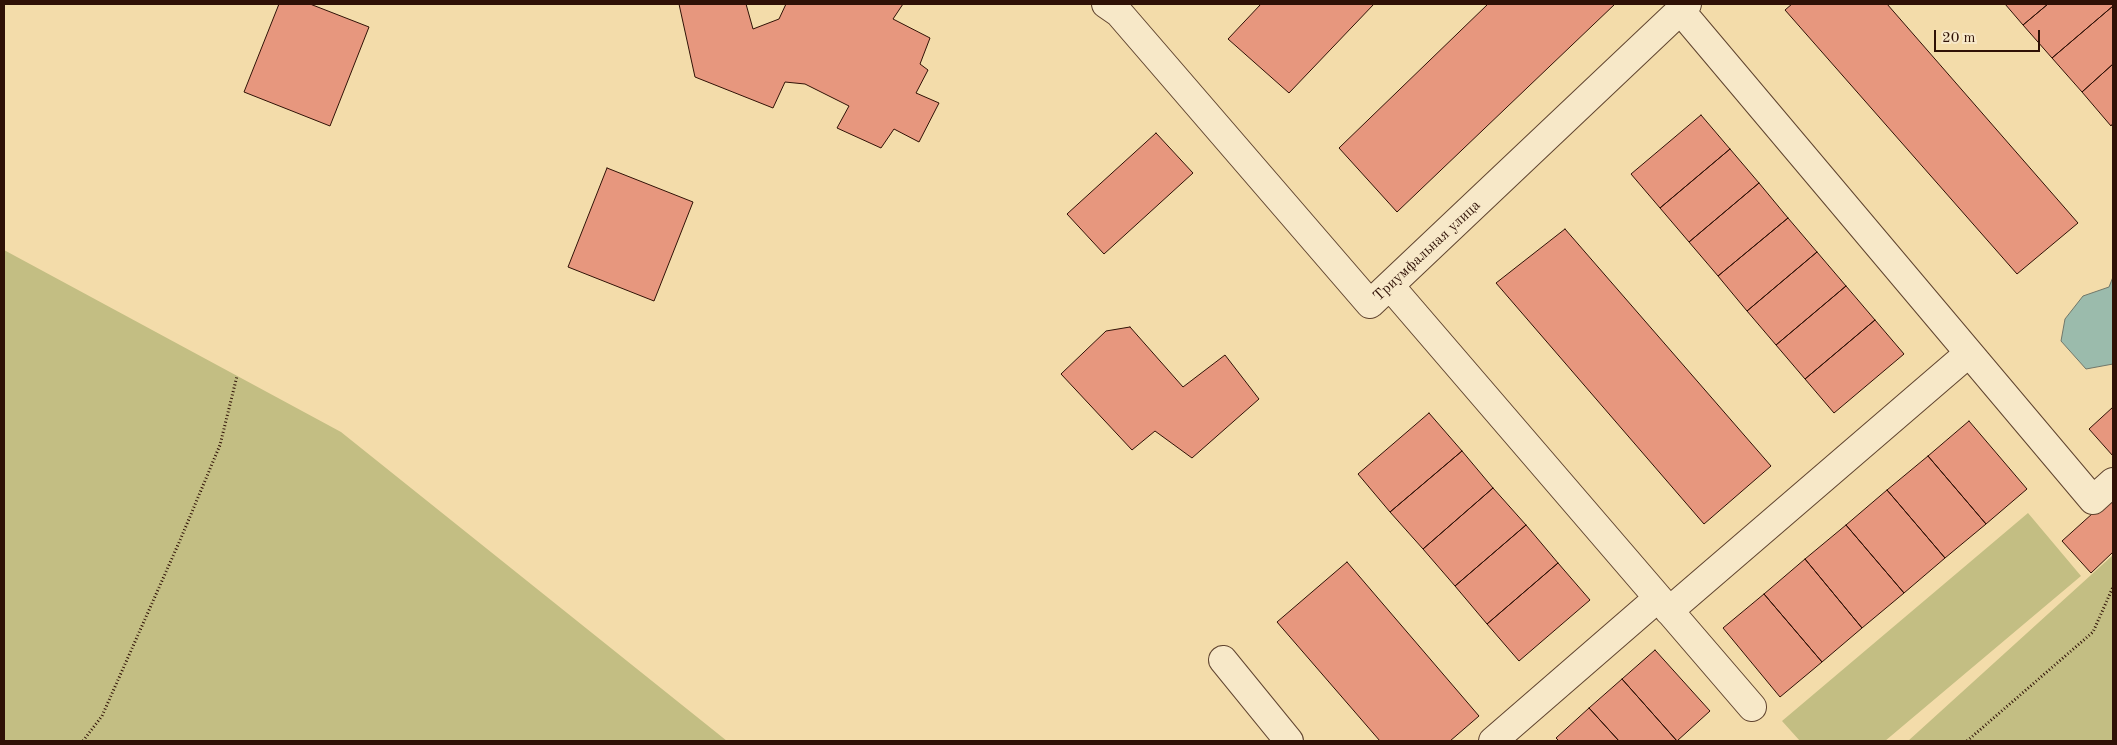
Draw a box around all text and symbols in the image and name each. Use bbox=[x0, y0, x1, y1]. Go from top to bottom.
scale bar bbox=[1937, 20, 2043, 52]
text: 20 m bbox=[1942, 31, 1976, 46]
street label: Триумфальная улица bbox=[1370, 197, 1484, 305]

